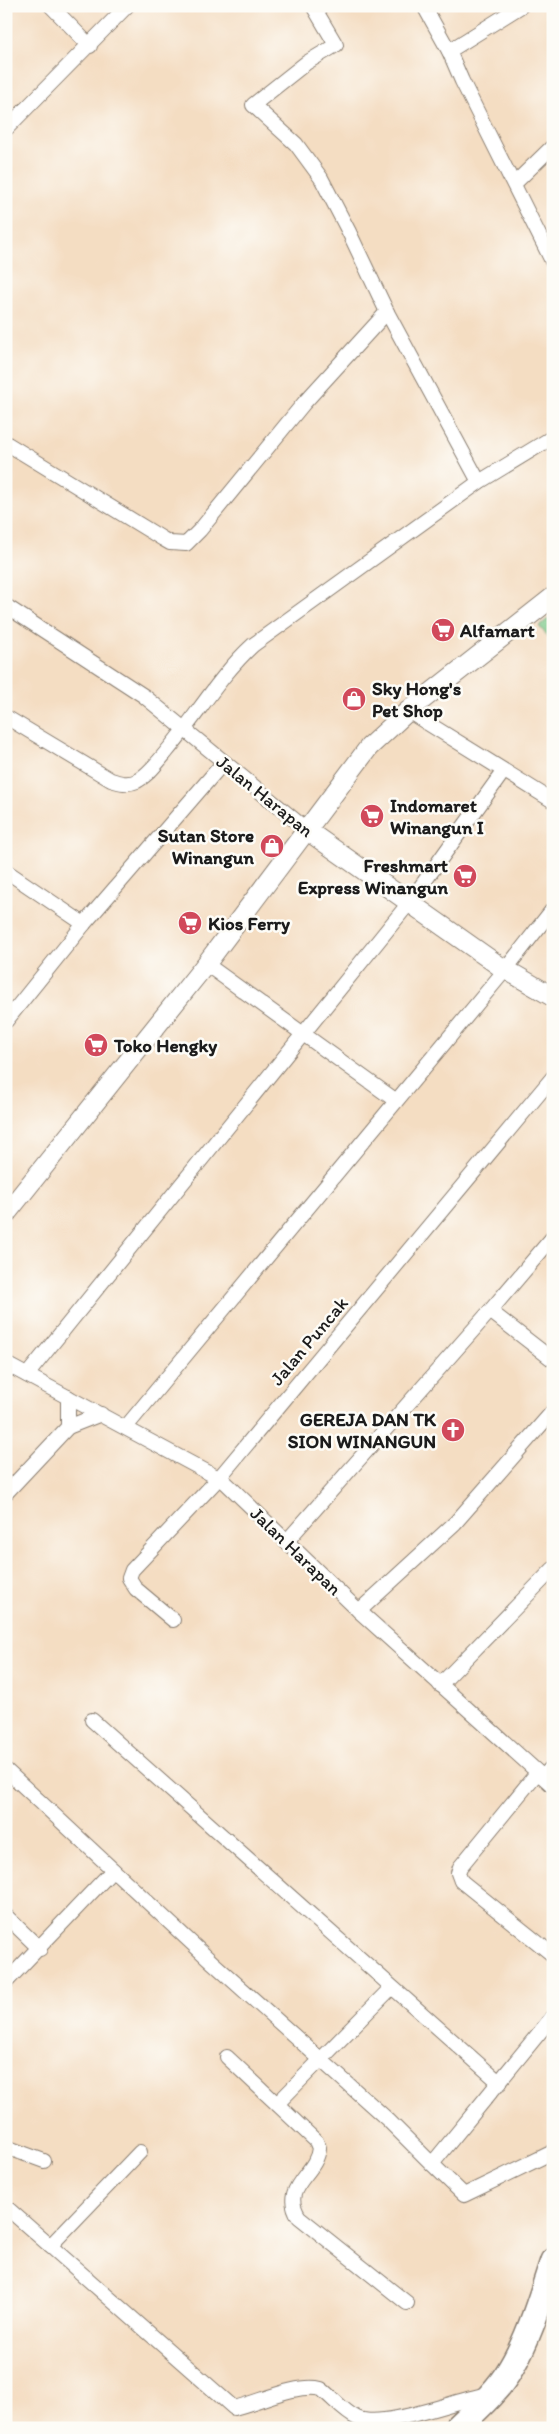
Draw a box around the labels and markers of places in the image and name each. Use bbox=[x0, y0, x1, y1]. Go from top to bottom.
supermarket icon: Alfamart bbox=[430, 617, 456, 643]
place label: Alfamart bbox=[459, 619, 535, 642]
place label: Sky Hong's Pet Shop bbox=[372, 677, 462, 722]
shop icon: Sky Hong's Pet Shop bbox=[341, 686, 367, 712]
place label: Indomaret Winangun I bbox=[390, 794, 484, 839]
supermarket icon: Indomaret Winangun I bbox=[359, 803, 385, 829]
place label: Sutan Store Winangun bbox=[158, 824, 254, 869]
shop icon: Sutan Store Winangun bbox=[259, 833, 285, 859]
place label: Freshmart Express Winangun bbox=[298, 854, 448, 899]
supermarket icon: Freshmart Express Winangun bbox=[452, 863, 478, 889]
supermarket icon: Kios Ferry bbox=[177, 910, 203, 936]
place label: Kios Ferry bbox=[208, 912, 290, 935]
supermarket icon: Toko Hengky bbox=[83, 1032, 109, 1058]
place label: Toko Hengky bbox=[113, 1034, 217, 1057]
place label: GEREJA DAN TK SION WINANGUN bbox=[288, 1408, 437, 1453]
church icon: GEREJA DAN TK SION WINANGUN bbox=[440, 1417, 466, 1443]

